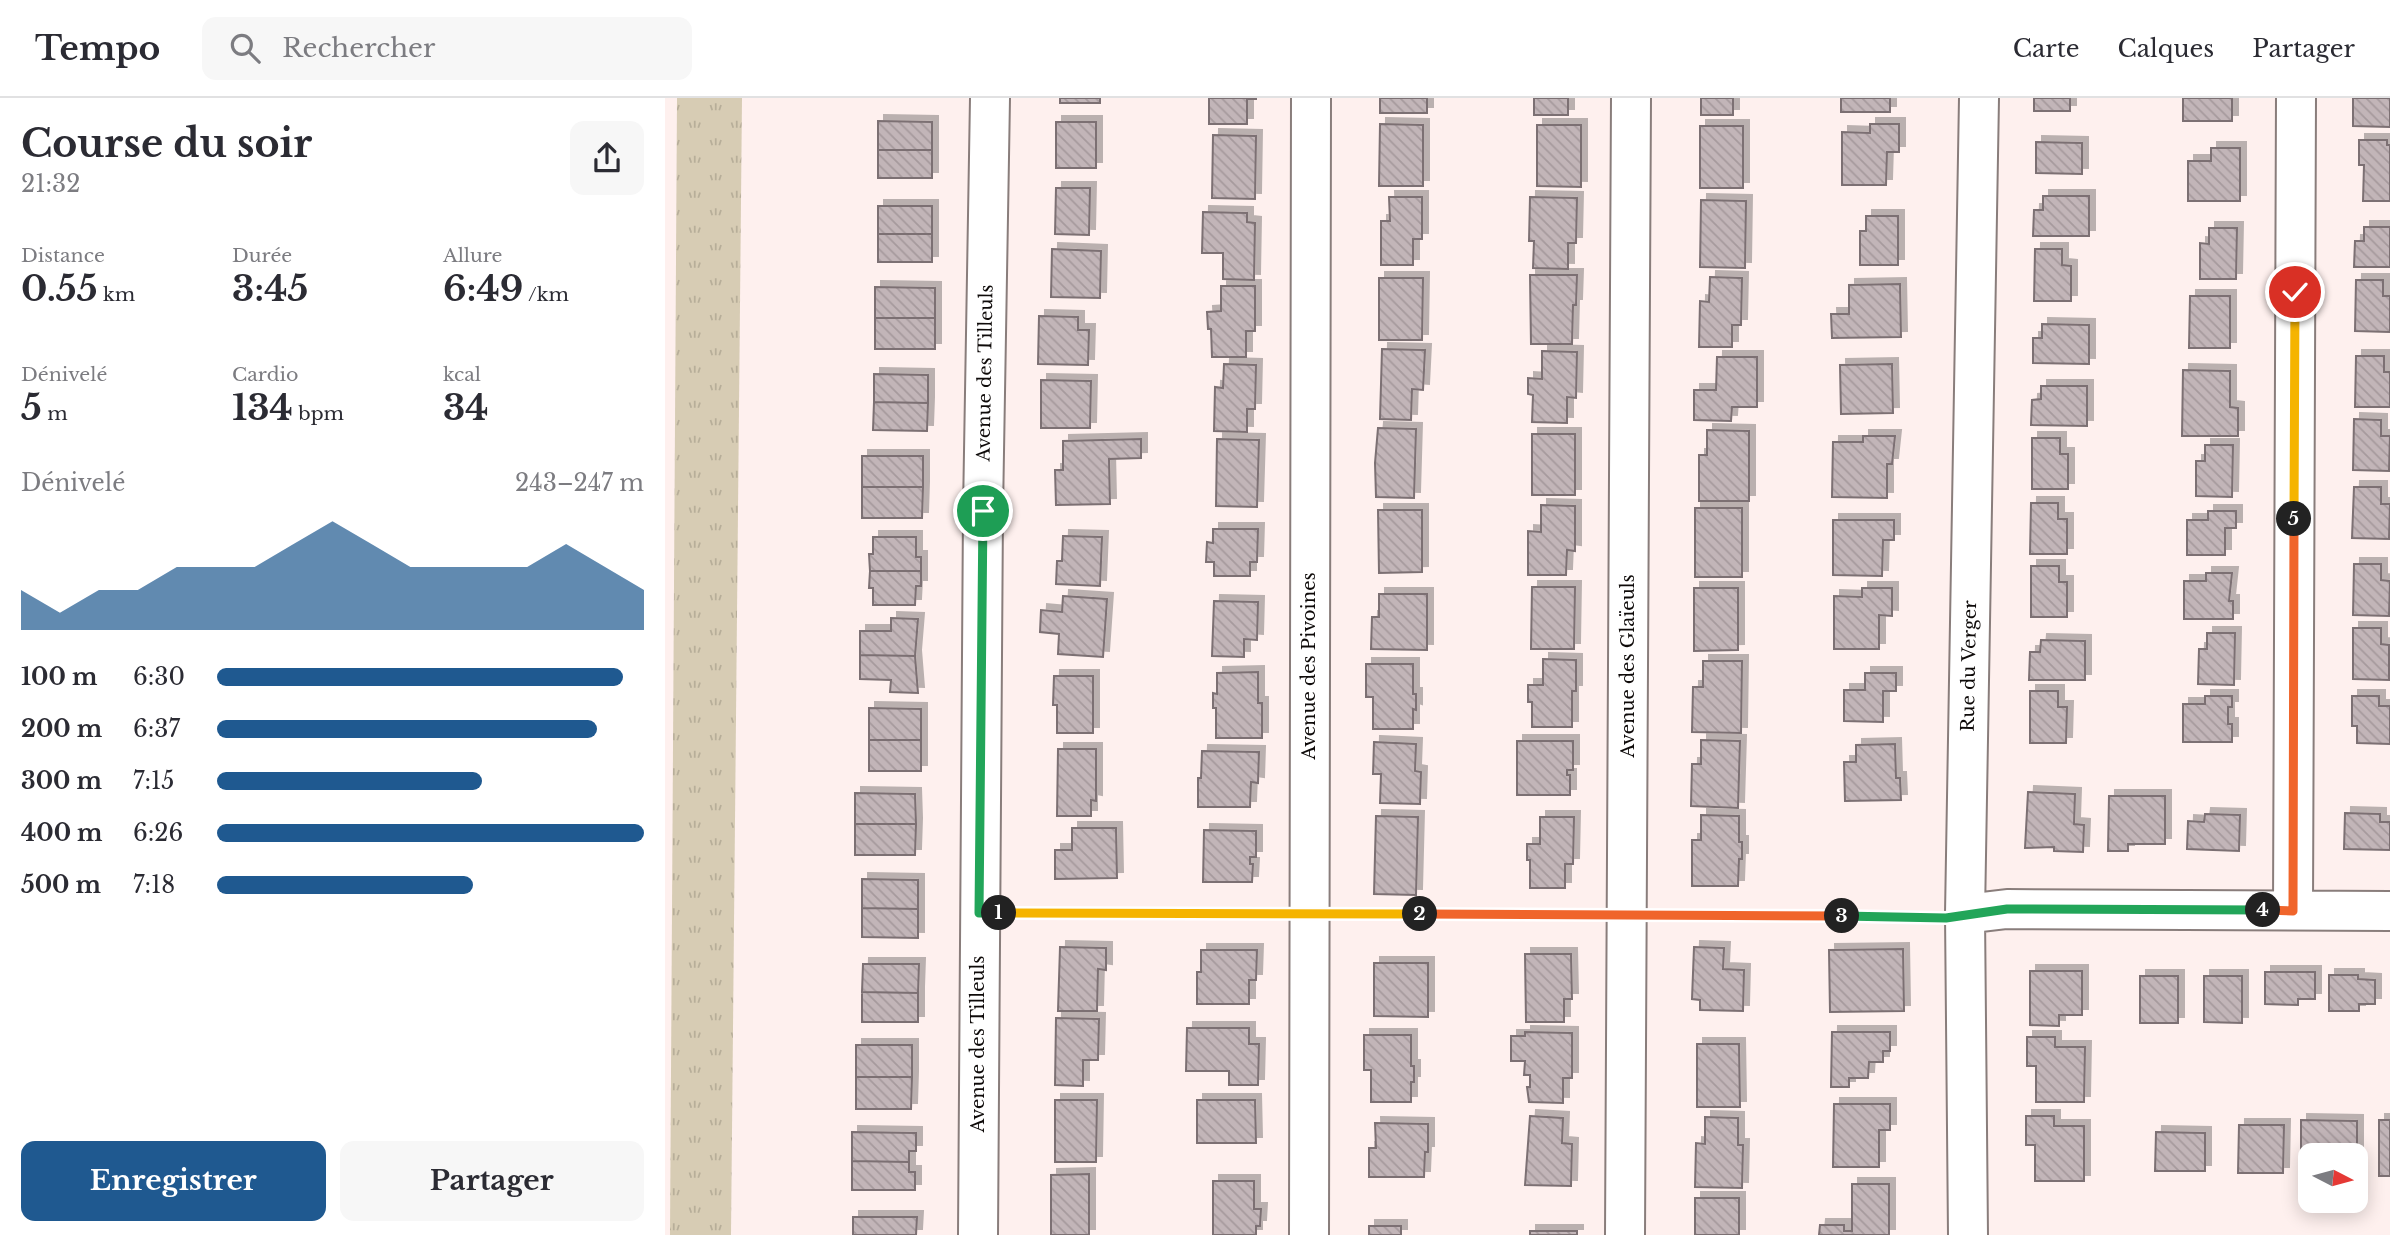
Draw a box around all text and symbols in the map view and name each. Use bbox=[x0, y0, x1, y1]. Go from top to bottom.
search box bbox=[202, 17, 692, 80]
text: Tempo bbox=[35, 28, 160, 69]
icon: search bbox=[226, 29, 264, 67]
text: Rechercher bbox=[282, 32, 435, 64]
text: Carte bbox=[2013, 34, 2079, 63]
text: Calques bbox=[2117, 34, 2214, 63]
text: Partager bbox=[2252, 34, 2355, 63]
text: Course du soir bbox=[21, 120, 312, 167]
button: share bbox=[570, 121, 644, 195]
text: 21:32 bbox=[21, 170, 80, 198]
text: Distance bbox=[21, 244, 105, 267]
text: Durée bbox=[232, 244, 292, 267]
text: Allure bbox=[443, 244, 503, 267]
pin bbox=[2265, 262, 2325, 322]
text: 0.55 bbox=[21, 267, 97, 310]
text: 3:45 bbox=[232, 267, 308, 310]
text: 6:49 bbox=[443, 267, 523, 310]
icon: check bbox=[2276, 273, 2314, 311]
text: km bbox=[97, 283, 135, 306]
text: /km bbox=[523, 283, 569, 306]
street label: Avenue des Tilleuls bbox=[972, 284, 998, 463]
text: Dénivelé bbox=[21, 363, 107, 386]
text: Cardio bbox=[232, 363, 298, 386]
text: kcal bbox=[443, 363, 481, 386]
text: 5 bbox=[21, 386, 42, 429]
text: 134 bbox=[232, 386, 293, 429]
text: 34 bbox=[443, 386, 489, 429]
text: m bbox=[42, 402, 68, 425]
text: bpm bbox=[293, 402, 344, 425]
text: Dénivelé bbox=[21, 469, 125, 497]
text: 243–247 m bbox=[515, 469, 644, 497]
pin bbox=[953, 481, 1013, 541]
icon: arrive bbox=[964, 492, 1002, 530]
pin: 5 bbox=[2277, 502, 2311, 536]
text: 5 bbox=[2288, 507, 2299, 530]
street label: Avenue des Pivoines bbox=[1298, 572, 1320, 761]
street label: Avenue des Glaïeuls bbox=[1617, 574, 1639, 759]
street label: Rue du Verger bbox=[1957, 600, 1981, 732]
text: 100 m bbox=[21, 663, 97, 691]
text: 6:30 bbox=[133, 663, 185, 691]
text: 200 m bbox=[21, 715, 102, 743]
text: 6:37 bbox=[133, 715, 180, 743]
text: 300 m bbox=[21, 767, 102, 795]
text: 7:15 bbox=[133, 767, 174, 795]
text: 400 m bbox=[21, 819, 103, 847]
text: 6:26 bbox=[133, 819, 183, 847]
text: 500 m bbox=[21, 871, 101, 899]
text: 7:18 bbox=[133, 871, 175, 899]
pin: 4 bbox=[2245, 892, 2281, 928]
pin: 1 bbox=[981, 896, 1017, 930]
pin: 2 bbox=[1403, 896, 1437, 932]
pin: 3 bbox=[1825, 898, 1859, 934]
text: 4 bbox=[2256, 898, 2269, 921]
text: 1 bbox=[994, 901, 1003, 924]
text: 2 bbox=[1413, 902, 1426, 925]
text: 3 bbox=[1835, 904, 1848, 927]
street label: Avenue des Tilleuls bbox=[967, 955, 989, 1134]
button: Enregistrer bbox=[21, 1141, 326, 1221]
button: Partager bbox=[340, 1141, 644, 1221]
north arrow bbox=[2298, 1143, 2368, 1213]
map controls bbox=[2298, 1143, 2368, 1213]

